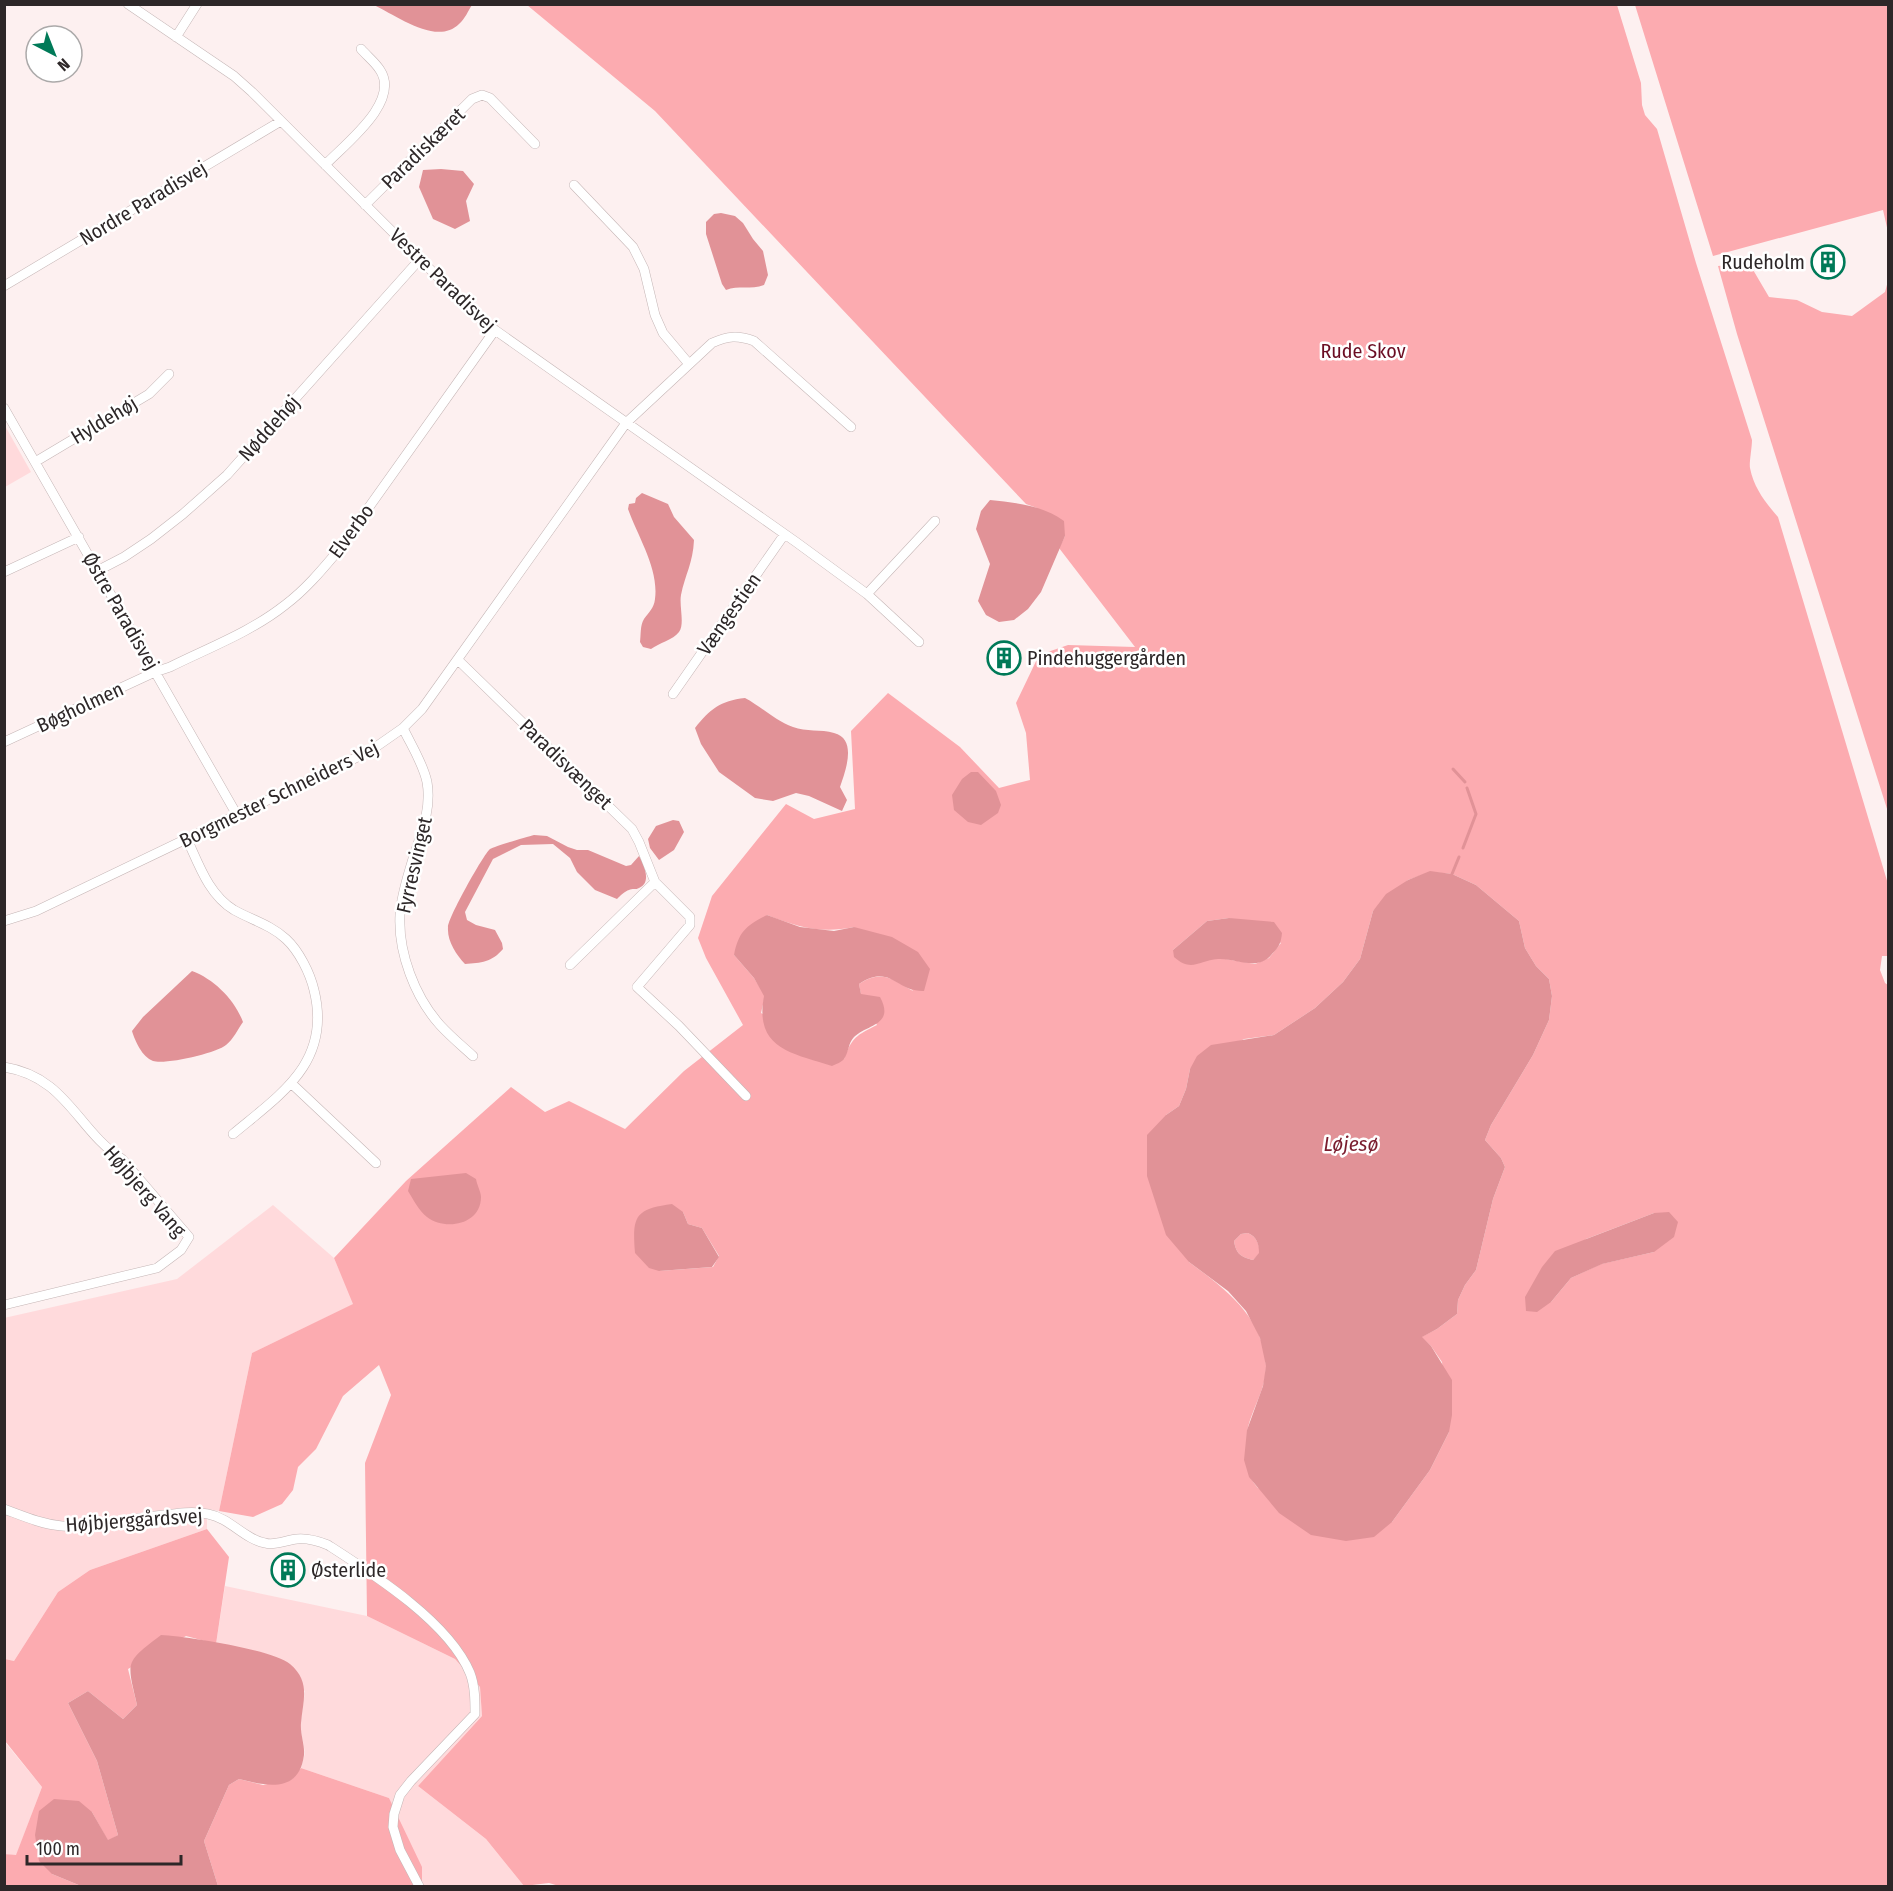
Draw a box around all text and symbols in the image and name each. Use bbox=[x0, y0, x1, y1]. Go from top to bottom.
north arrow bbox=[24, 24, 84, 84]
text: N bbox=[54, 55, 74, 75]
street label: Paradiskæret bbox=[376, 102, 470, 194]
street label: Nordre Paradisvej bbox=[75, 156, 211, 250]
street label: Vestre Paradisvej bbox=[385, 223, 501, 337]
building icon: Rudeholm bbox=[1810, 244, 1846, 280]
place label: Rudeholm bbox=[1721, 250, 1805, 274]
park label: Rude Skov bbox=[1320, 339, 1406, 363]
street label: Nøddehøj bbox=[233, 390, 305, 466]
street label: Hyldehøj bbox=[67, 391, 141, 449]
street label: Elverbo bbox=[323, 499, 379, 563]
street label: Østre Paradisvej bbox=[78, 548, 164, 674]
street label: Vængestien bbox=[692, 568, 766, 660]
building icon: Pindehuggergården bbox=[986, 640, 1022, 676]
place label: Pindehuggergården bbox=[1027, 646, 1186, 670]
street label: Bøgholmen bbox=[33, 676, 127, 738]
street label: Paradisvænget bbox=[515, 714, 618, 814]
street label: Borgmester Schneiders Vej bbox=[175, 735, 383, 853]
street label: Fyrresvinget bbox=[391, 814, 437, 916]
water label: Løjesø bbox=[1324, 1131, 1378, 1157]
street label: Højbjerg Vang bbox=[99, 1140, 192, 1242]
street label: Højbjerggårdsvej bbox=[65, 1503, 203, 1537]
building icon: Østerlide bbox=[270, 1552, 306, 1588]
place label: Østerlide bbox=[311, 1558, 386, 1582]
scale bar bbox=[27, 1828, 182, 1866]
text: 100 m bbox=[36, 1838, 80, 1860]

